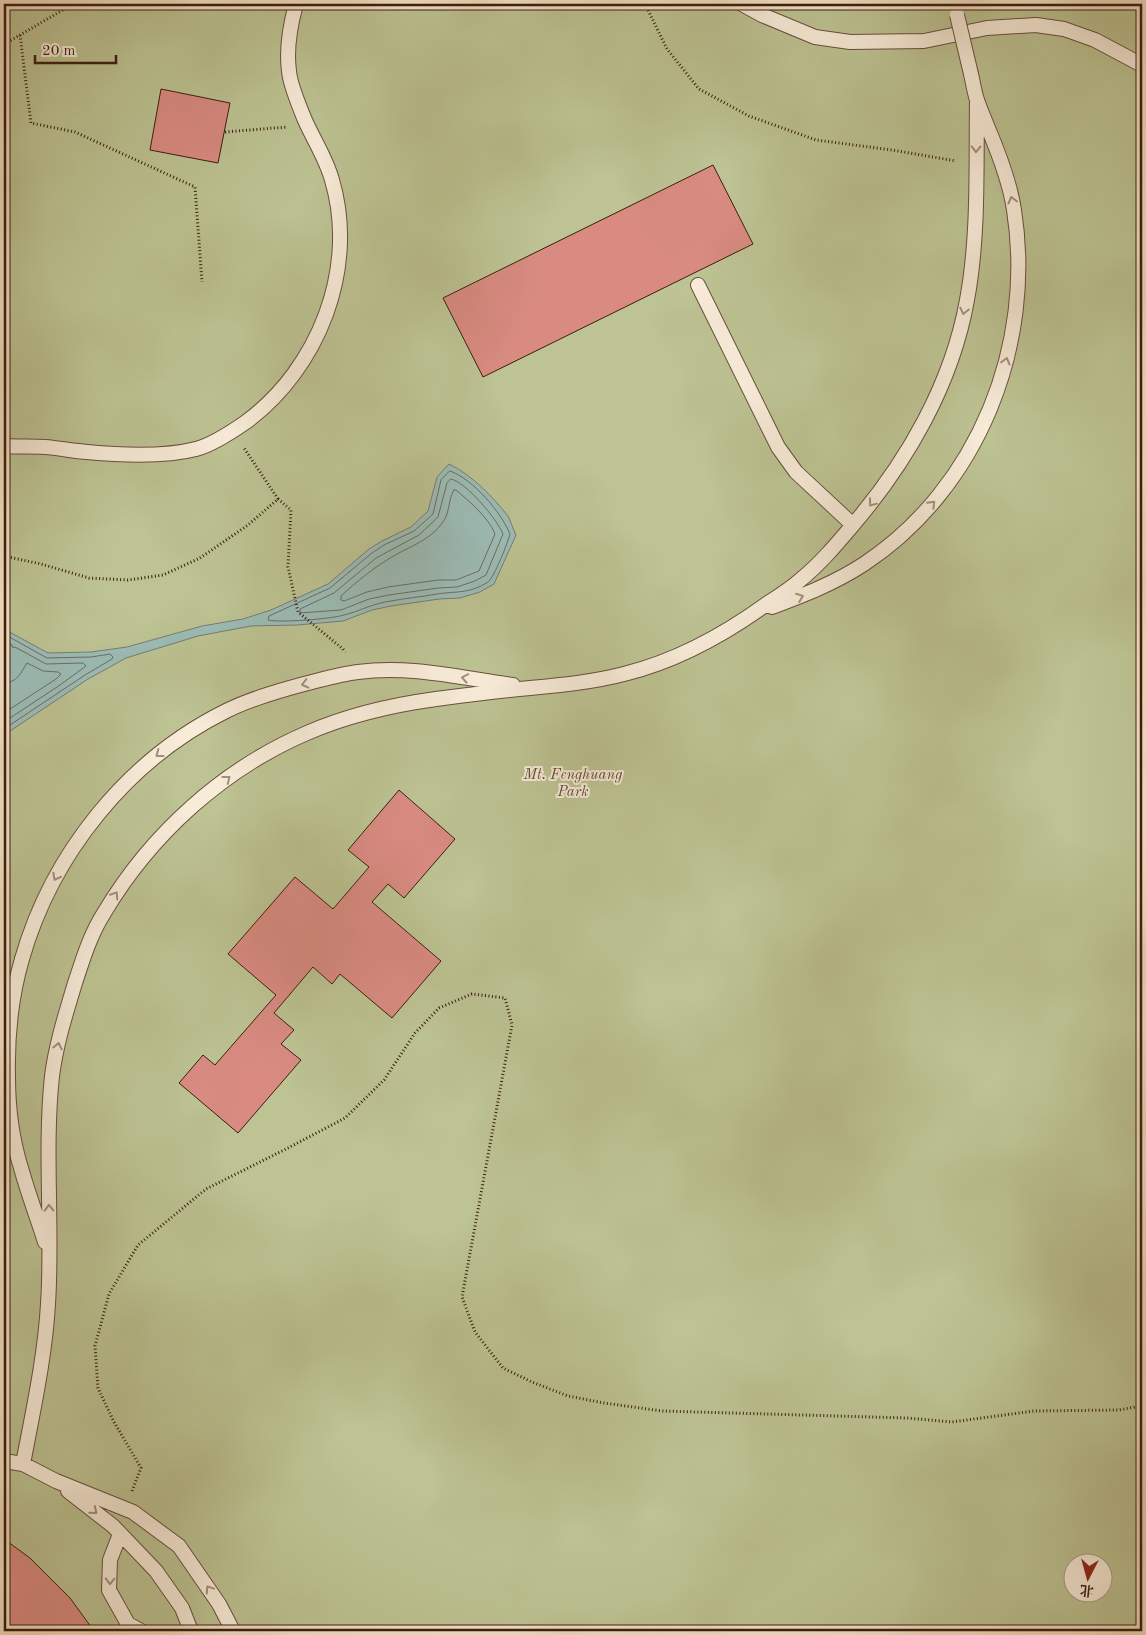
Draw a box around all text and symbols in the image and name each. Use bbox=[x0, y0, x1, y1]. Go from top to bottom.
scale bar bbox=[35, 32, 116, 64]
text: 20 m bbox=[42, 44, 76, 59]
one-way arrow bbox=[971, 146, 981, 153]
one-way arrow bbox=[1007, 196, 1018, 205]
one-way arrow bbox=[959, 306, 970, 315]
one-way arrow bbox=[1000, 357, 1010, 365]
one-way arrow bbox=[869, 497, 878, 507]
one-way arrow bbox=[926, 500, 935, 509]
one-way arrow bbox=[795, 592, 804, 603]
one-way arrow bbox=[461, 673, 469, 683]
one-way arrow bbox=[300, 678, 309, 689]
one-way arrow bbox=[156, 748, 165, 756]
park label: Mt. Fenghuang Park bbox=[523, 768, 622, 800]
one-way arrow bbox=[221, 776, 231, 785]
one-way arrow bbox=[52, 872, 62, 881]
one-way arrow bbox=[109, 891, 118, 901]
one-way arrow bbox=[52, 1042, 63, 1051]
one-way arrow bbox=[44, 1204, 54, 1212]
one-way arrow bbox=[88, 1506, 97, 1514]
north arrow bbox=[1064, 1552, 1114, 1602]
one-way arrow bbox=[104, 1577, 115, 1585]
text: 北 bbox=[1079, 1582, 1094, 1599]
one-way arrow bbox=[205, 1585, 215, 1594]

